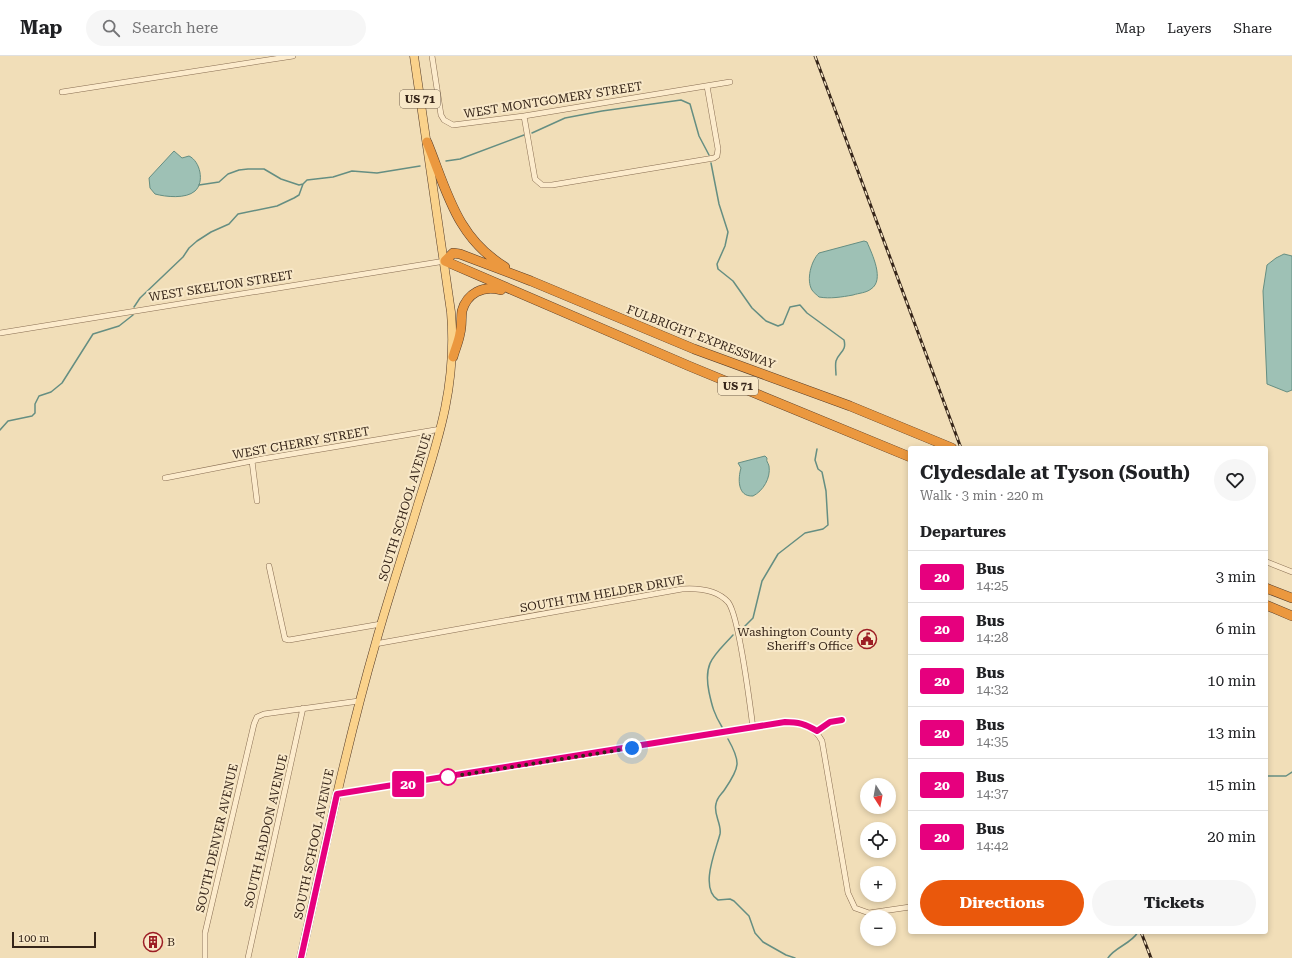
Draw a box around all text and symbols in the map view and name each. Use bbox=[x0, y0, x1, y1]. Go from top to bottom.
search box bbox=[86, 10, 366, 46]
text: Map bbox=[20, 16, 62, 39]
icon: search bbox=[100, 17, 122, 39]
text: Search here bbox=[132, 19, 218, 37]
text: Map bbox=[1115, 20, 1145, 36]
text: Layers bbox=[1167, 20, 1211, 36]
text: Share bbox=[1233, 20, 1272, 36]
street label: WEST MONTGOMERY STREET bbox=[463, 79, 643, 121]
road number: US 71 bbox=[400, 90, 440, 108]
street label: WEST SKELTON STREET bbox=[148, 268, 294, 304]
street label: FULBRIGHT EXPRESSWAY bbox=[625, 302, 778, 372]
road number: US 71 bbox=[718, 377, 758, 395]
street label: WEST CHERRY STREET bbox=[231, 424, 371, 462]
street label: SOUTH SCHOOL AVENUE bbox=[376, 431, 434, 583]
button: heart bbox=[1214, 459, 1256, 501]
text: Clydesdale at Tyson (South) bbox=[920, 461, 1190, 484]
text: Walk · 3 min · 220 m bbox=[920, 488, 1044, 503]
text: Departures bbox=[920, 523, 1006, 541]
text: Bus bbox=[976, 560, 1004, 578]
text: 3 min bbox=[1216, 568, 1256, 586]
text: 20 bbox=[934, 569, 950, 585]
street label: SOUTH TIM HELDER DRIVE bbox=[519, 573, 685, 615]
text: 14:25 bbox=[976, 578, 1008, 593]
text: Bus bbox=[976, 612, 1004, 630]
text: 6 min bbox=[1216, 620, 1256, 638]
text: 20 bbox=[934, 621, 950, 637]
place label: Washington County Sheriff's Office bbox=[737, 625, 854, 653]
public building icon: Washington County Sheriff's Office bbox=[856, 628, 878, 650]
text: 14:28 bbox=[976, 630, 1008, 645]
text: Bus bbox=[976, 664, 1004, 682]
text: 10 min bbox=[1207, 672, 1256, 690]
text: 20 bbox=[934, 673, 950, 689]
text: 14:32 bbox=[976, 682, 1008, 697]
text: Bus bbox=[976, 716, 1004, 734]
text: 13 min bbox=[1207, 724, 1256, 742]
text: 20 bbox=[934, 725, 950, 741]
text: 14:35 bbox=[976, 734, 1008, 749]
your location bbox=[622, 738, 642, 758]
street label: SOUTH HADDON AVENUE bbox=[241, 753, 291, 909]
street label: SOUTH DENVER AVENUE bbox=[193, 762, 241, 914]
street label: SOUTH SCHOOL AVENUE bbox=[291, 767, 337, 921]
unlabelled marker bbox=[439, 768, 457, 786]
text: Bus bbox=[976, 768, 1004, 786]
line badge: 20 bbox=[390, 771, 426, 797]
text: 20 bbox=[400, 776, 416, 792]
text: 15 min bbox=[1207, 776, 1256, 794]
text: 20 bbox=[934, 777, 950, 793]
north arrow bbox=[860, 778, 896, 814]
map controls bbox=[860, 778, 896, 946]
text: 14:37 bbox=[976, 786, 1008, 801]
text: Bus bbox=[976, 820, 1004, 838]
button: locate bbox=[860, 822, 896, 858]
text: 20 min bbox=[1207, 828, 1256, 846]
text: 20 bbox=[934, 829, 950, 845]
text: 14:42 bbox=[976, 838, 1008, 853]
button: + bbox=[860, 866, 896, 902]
button: Directions bbox=[920, 880, 1084, 926]
button: Tickets bbox=[1092, 880, 1256, 926]
button: − bbox=[860, 910, 896, 946]
scale bar bbox=[12, 930, 96, 949]
building icon: B bbox=[142, 931, 164, 953]
text: 100 m bbox=[18, 932, 49, 945]
place label: B bbox=[167, 935, 175, 949]

